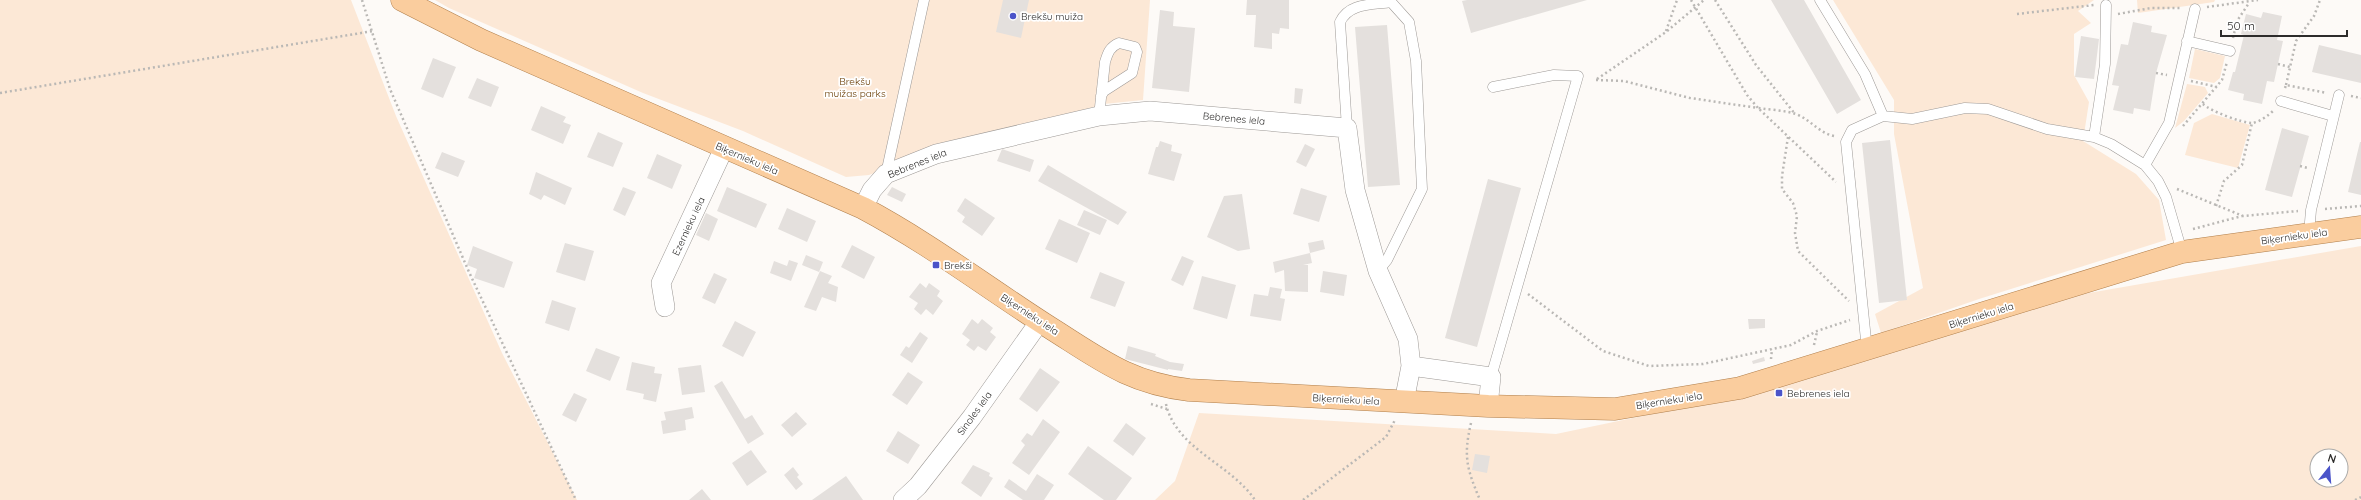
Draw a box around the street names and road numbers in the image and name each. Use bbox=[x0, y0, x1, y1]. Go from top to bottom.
street label: Bebrenes iela bbox=[1202, 109, 1266, 128]
street label: Biķernieku iela bbox=[713, 139, 780, 178]
street label: Bebrenes iela bbox=[886, 146, 949, 181]
street label: Ezernieku iela bbox=[669, 195, 708, 258]
street label: Biķernieku iela bbox=[2260, 225, 2328, 248]
street label: Biķernieku iela bbox=[998, 291, 1061, 338]
street label: Biķernieku iela bbox=[1947, 299, 2015, 331]
street label: Sinoles iela bbox=[954, 389, 995, 438]
street label: Biķernieku iela bbox=[1635, 389, 1703, 412]
street label: Biķernieku iela bbox=[1312, 391, 1380, 408]

